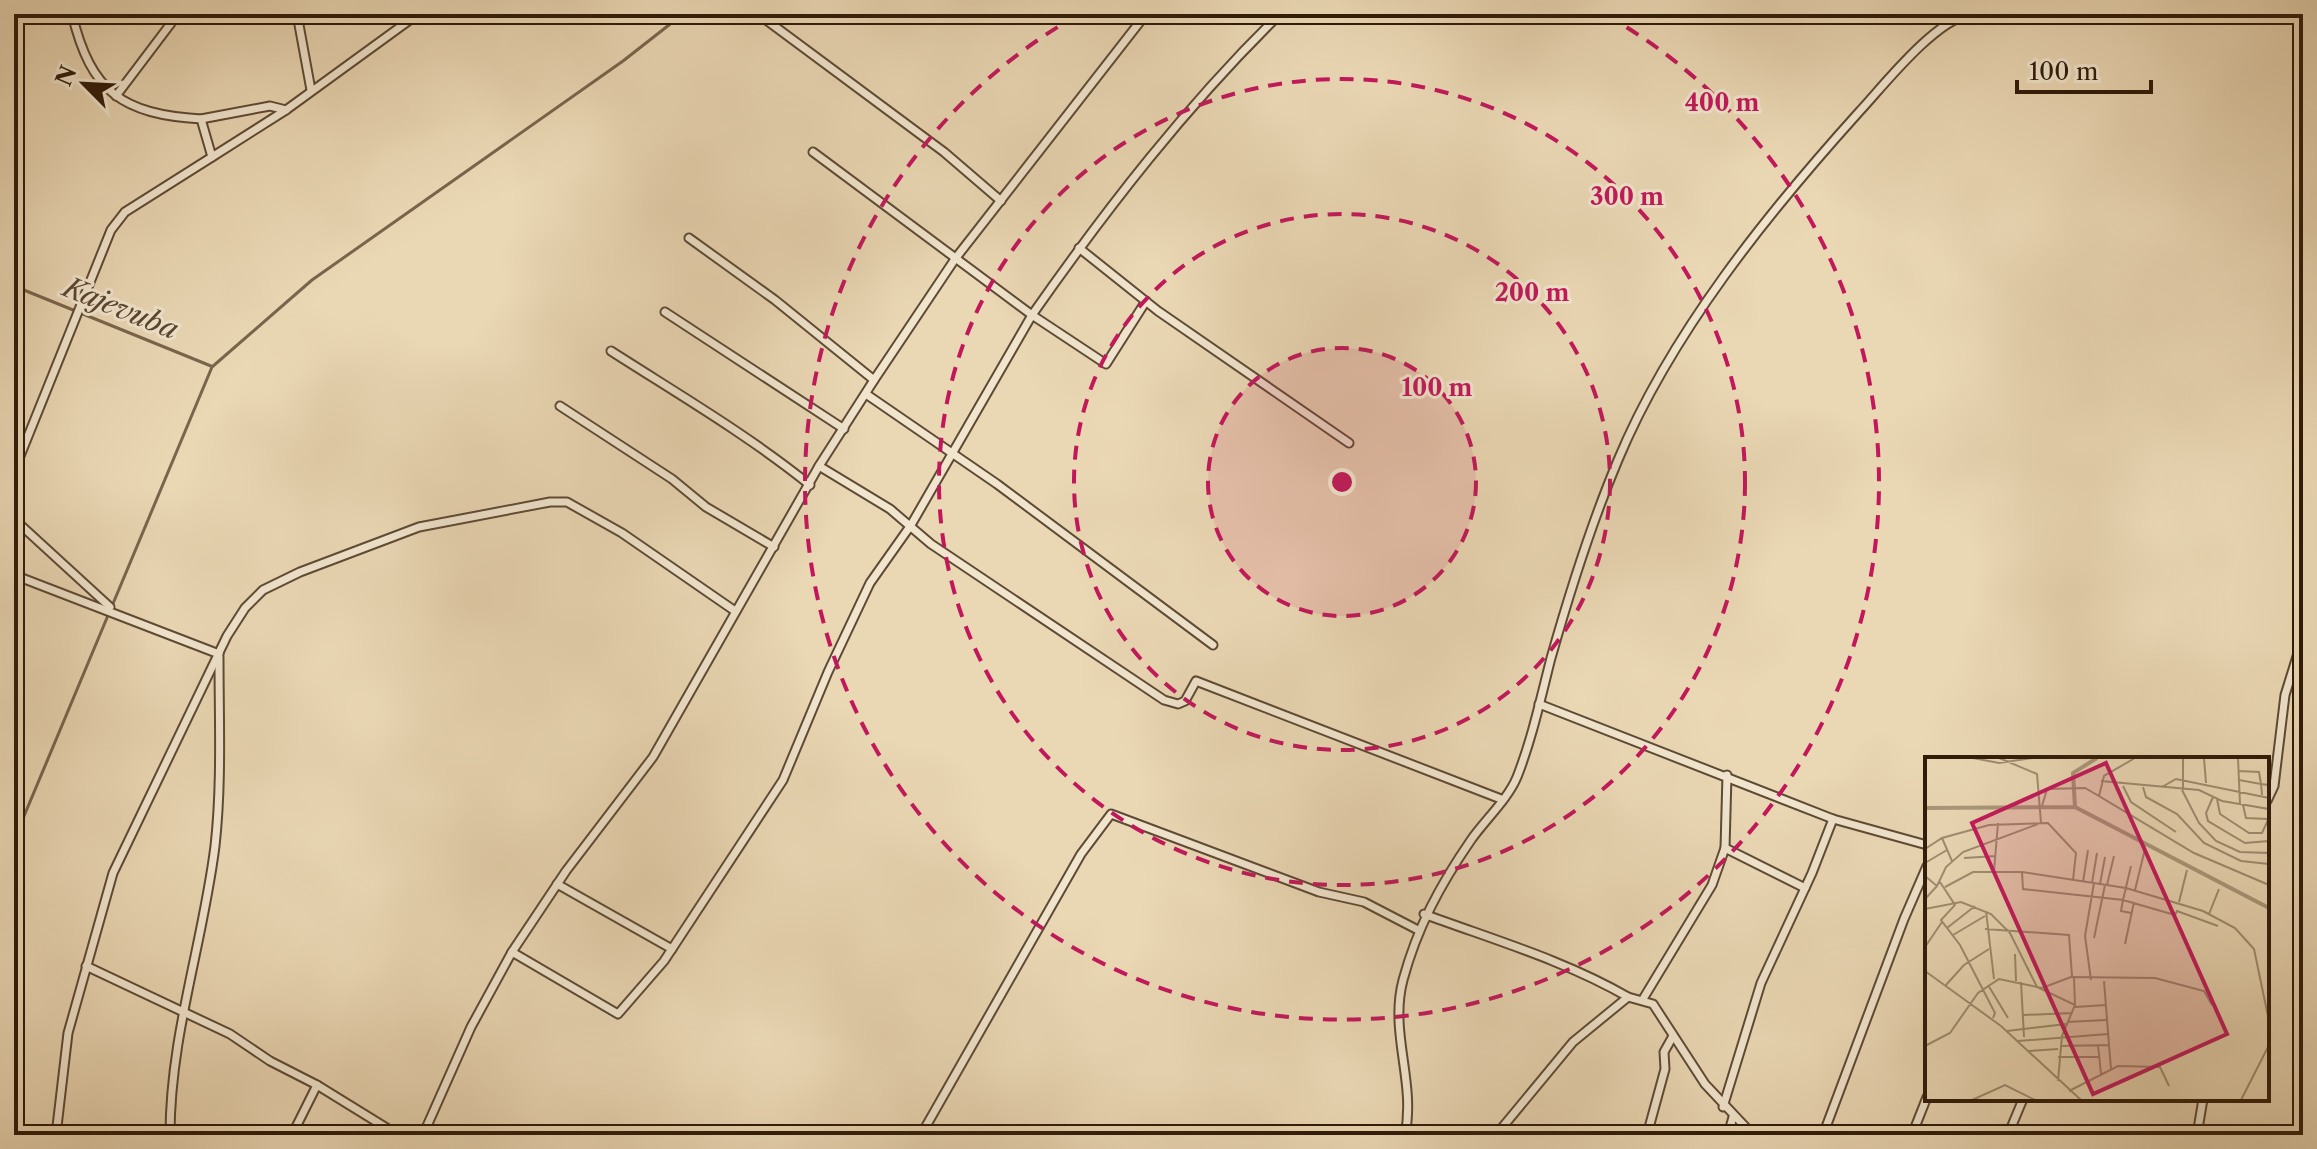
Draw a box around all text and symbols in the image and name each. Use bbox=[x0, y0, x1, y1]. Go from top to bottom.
north arrow bbox=[44, 44, 124, 124]
scale bar bbox=[2017, 44, 2151, 94]
text: 100 m bbox=[2029, 57, 2098, 86]
text: N bbox=[50, 62, 82, 90]
text: 400 m bbox=[1685, 88, 1759, 117]
text: 300 m bbox=[1590, 182, 1664, 211]
water label: Kajevuba bbox=[57, 269, 184, 346]
text: 200 m bbox=[1495, 278, 1569, 307]
text: 100 m bbox=[1401, 373, 1473, 402]
centre of rings bbox=[1328, 468, 1356, 496]
inset map bbox=[1925, 757, 2269, 1101]

